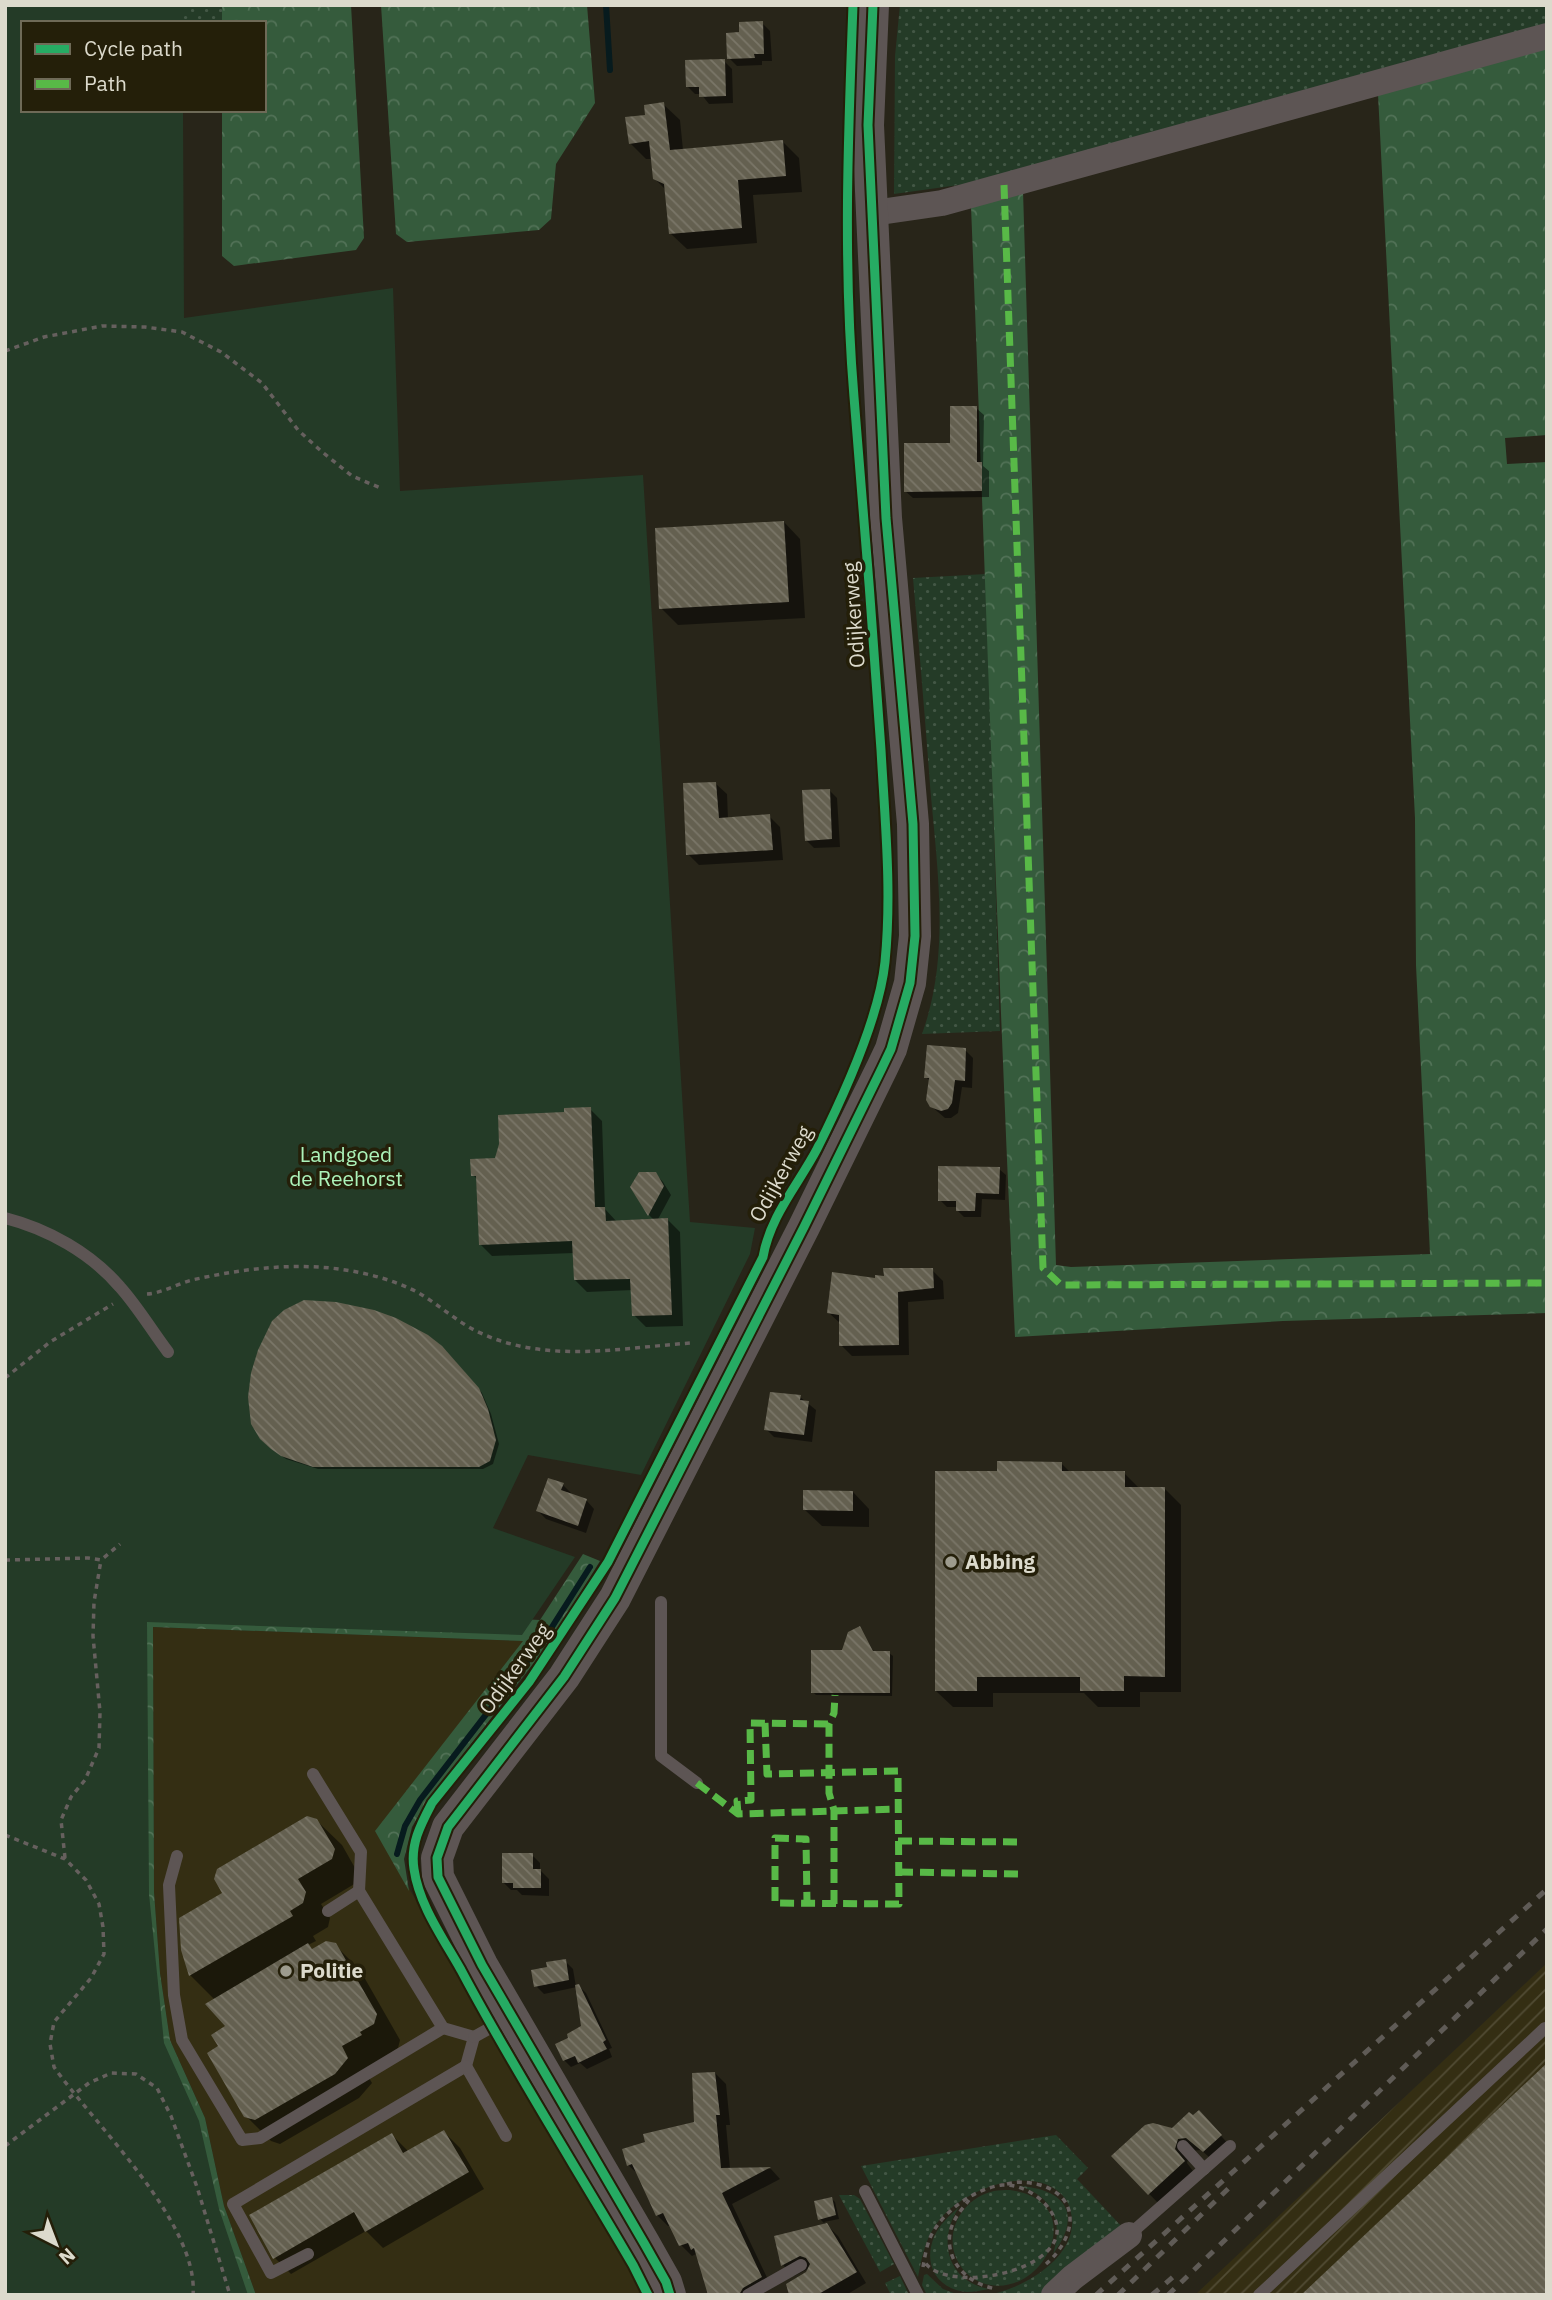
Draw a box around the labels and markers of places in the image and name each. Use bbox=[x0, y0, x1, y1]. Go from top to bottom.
place label: Abbing bbox=[965, 1547, 1035, 1575]
marker: Abbing bbox=[943, 1554, 959, 1570]
place label: Politie bbox=[300, 1956, 364, 1984]
marker: Politie bbox=[278, 1963, 294, 1979]

